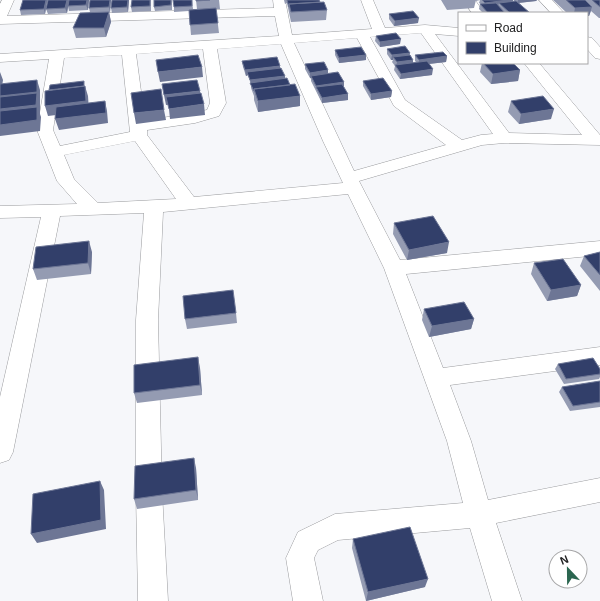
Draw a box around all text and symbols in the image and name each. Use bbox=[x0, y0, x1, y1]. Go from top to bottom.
legend bbox=[458, 12, 588, 64]
text: Road bbox=[494, 21, 523, 35]
text: Building bbox=[494, 41, 537, 55]
north arrow bbox=[548, 549, 588, 589]
text: N bbox=[558, 553, 570, 567]

